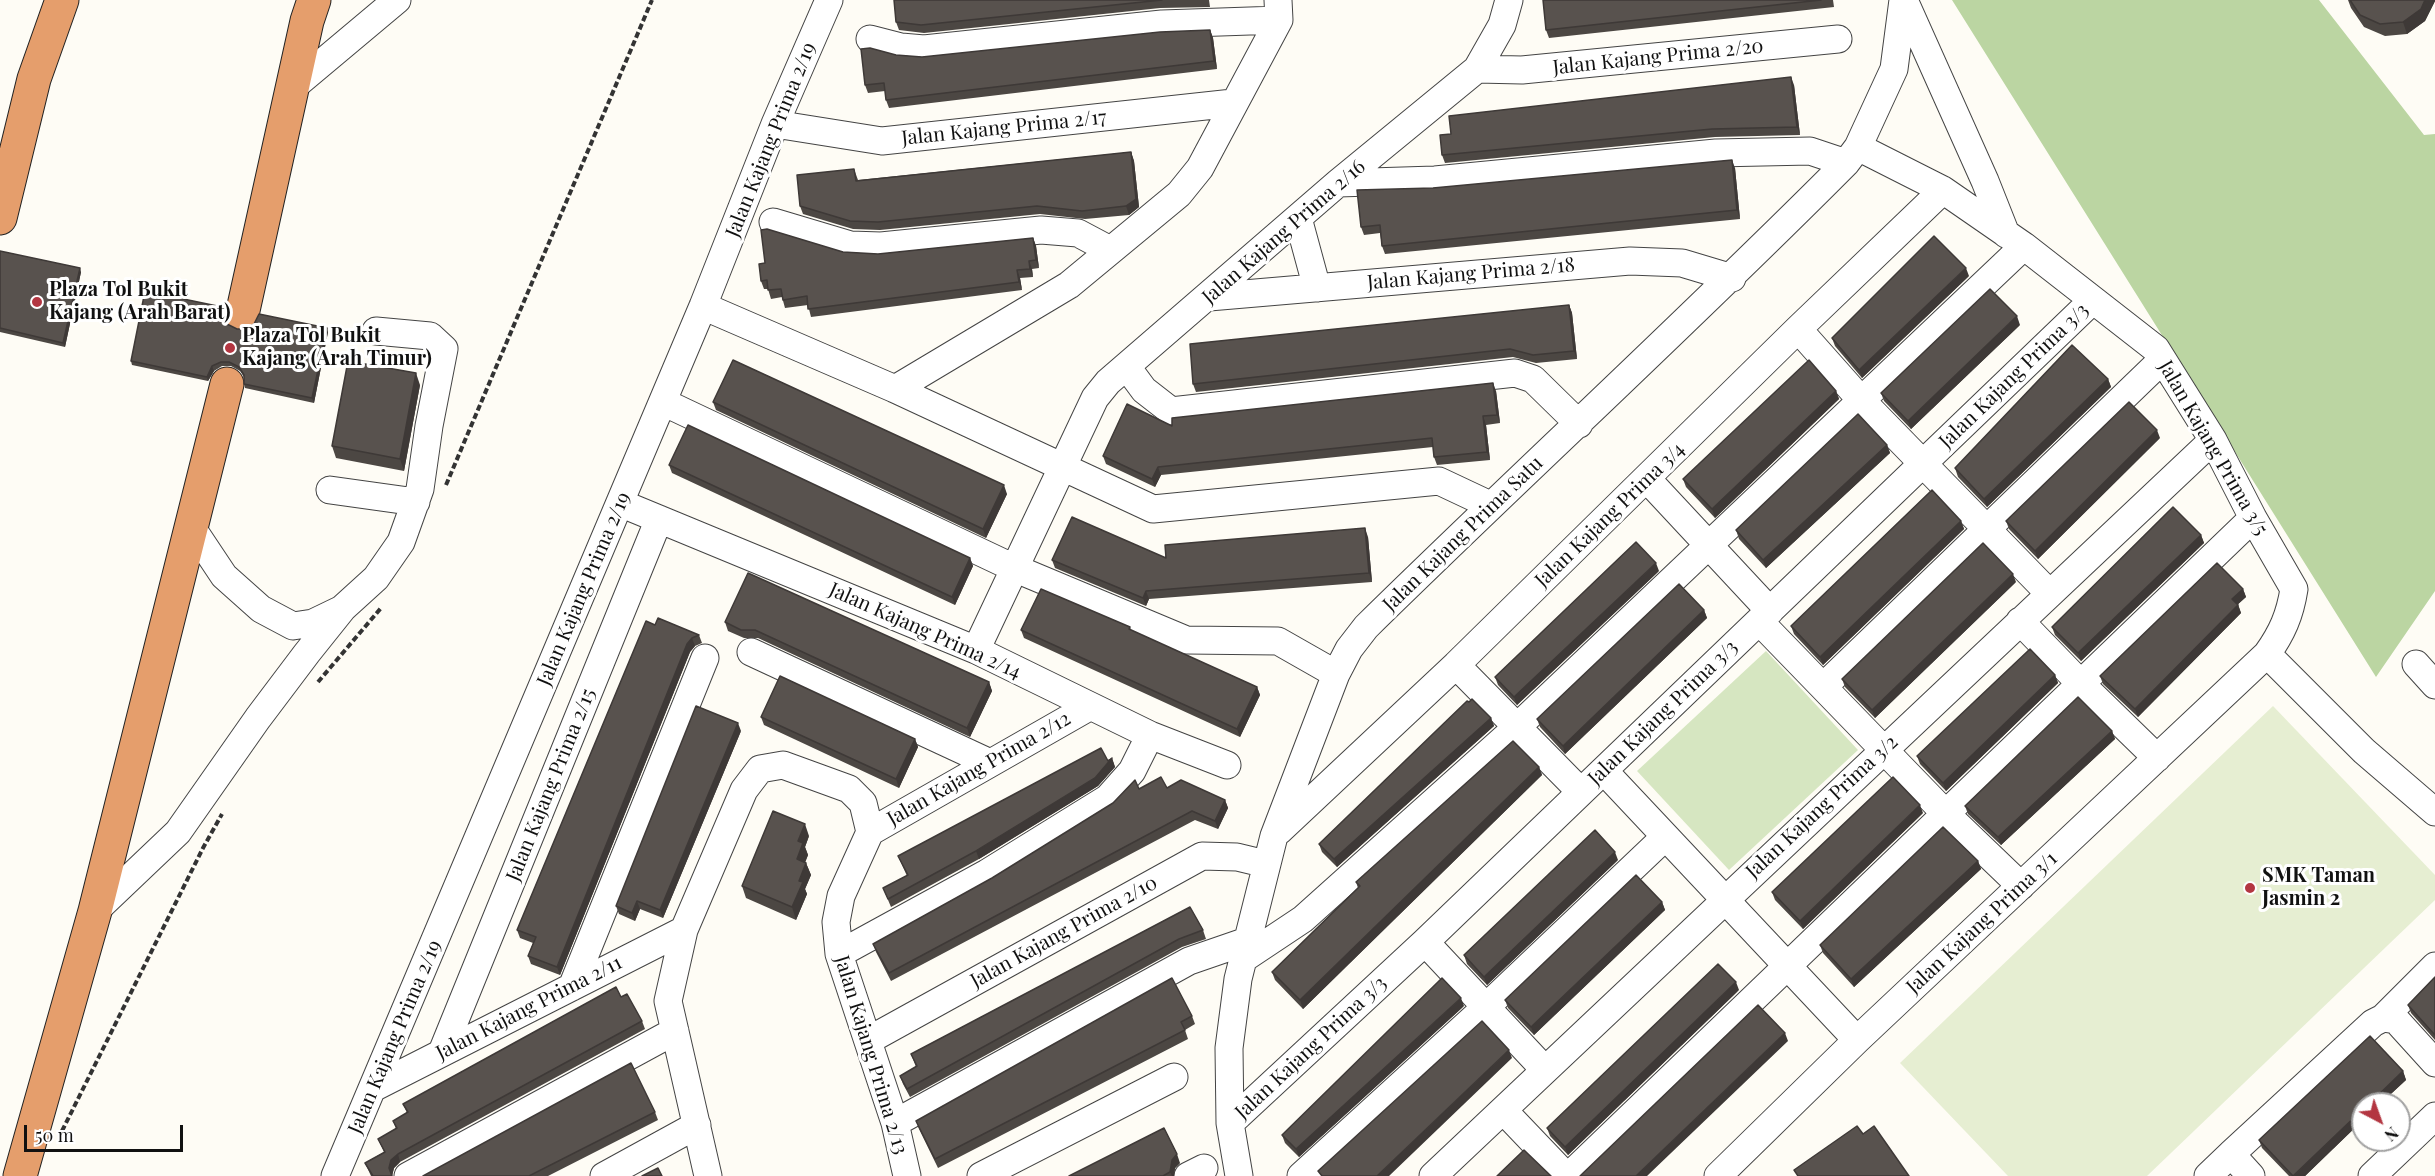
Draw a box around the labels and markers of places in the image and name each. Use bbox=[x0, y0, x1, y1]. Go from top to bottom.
place label: Plaza Tol Bukit Kajang (Arah Barat) bbox=[49, 278, 231, 325]
marker: Plaza Tol Bukit Kajang (Arah Barat) bbox=[30, 295, 44, 309]
place label: Plaza Tol Bukit Kajang (Arah Timur) bbox=[242, 324, 432, 371]
marker: Plaza Tol Bukit Kajang (Arah Timur) bbox=[223, 341, 237, 355]
place label: SMK Taman Jasmin 2 bbox=[2262, 864, 2375, 911]
marker: SMK Taman Jasmin 2 bbox=[2243, 881, 2257, 895]

